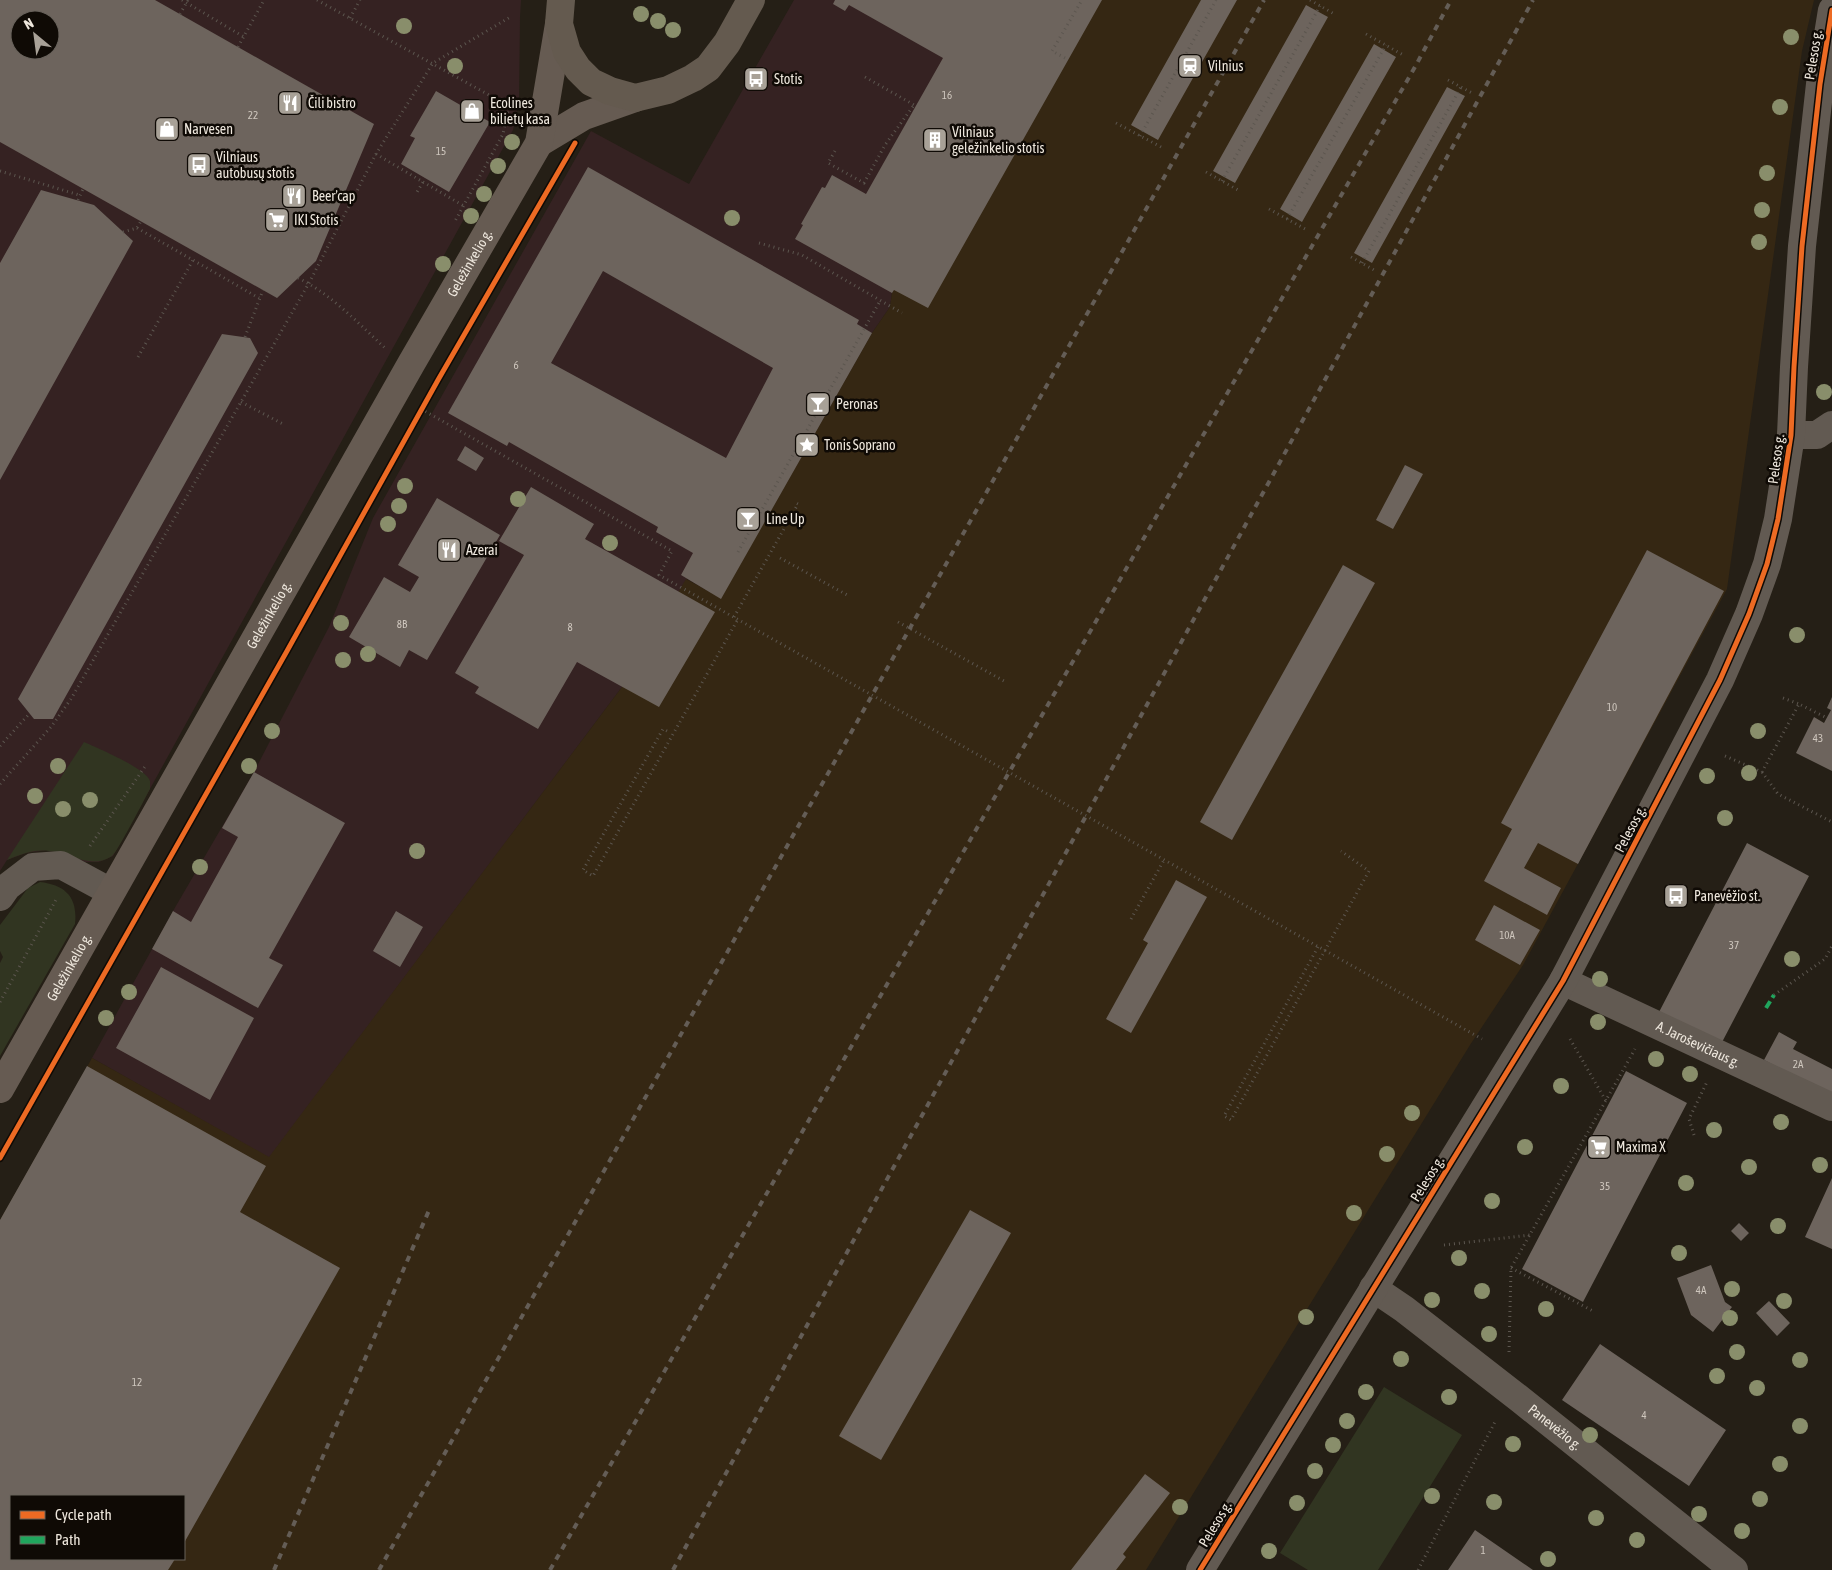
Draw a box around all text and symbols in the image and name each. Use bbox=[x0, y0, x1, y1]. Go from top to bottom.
north arrow bbox=[10, 10, 60, 60]
text: N bbox=[21, 15, 36, 33]
street label: Pelesos g. bbox=[1801, 29, 1825, 81]
station icon: Vilnius bbox=[1177, 53, 1203, 79]
place label: Vilnius bbox=[1208, 58, 1244, 74]
bus stop icon: Stotis bbox=[743, 66, 769, 92]
place label: Stotis bbox=[774, 71, 803, 87]
house number: 16 bbox=[942, 89, 952, 101]
restaurant icon: Čili bistro bbox=[277, 90, 303, 116]
place label: Čili bistro bbox=[308, 94, 356, 111]
place label: Ecolines bilietų kasa bbox=[490, 95, 550, 127]
shop icon: Ecolines bilietų kasa bbox=[459, 98, 485, 124]
house number: 22 bbox=[248, 109, 258, 121]
shop icon: Narvesen bbox=[154, 116, 180, 142]
place label: Narvesen bbox=[184, 121, 233, 137]
place label: Vilniaus geležinkelio stotis bbox=[952, 124, 1044, 156]
building icon: Vilniaus geležinkelio stotis bbox=[922, 127, 948, 153]
house number: 15 bbox=[436, 145, 446, 157]
place label: Vilniaus autobusų stotis bbox=[216, 149, 294, 181]
bus stop icon: Vilniaus autobusų stotis bbox=[186, 152, 212, 178]
restaurant icon: Beer'cap bbox=[281, 183, 307, 209]
place label: Beer'cap bbox=[312, 188, 356, 204]
supermarket icon: IKI Stotis bbox=[264, 207, 290, 233]
place label: IKI Stotis bbox=[294, 212, 339, 228]
street label: Geležinkelio g. bbox=[444, 227, 495, 300]
house number: 6 bbox=[513, 359, 519, 371]
bar icon: Peronas bbox=[805, 391, 831, 417]
place label: Peronas bbox=[836, 396, 878, 412]
place icon: Tonis Soprano bbox=[794, 432, 820, 458]
street label: Pelesos g. bbox=[1765, 433, 1787, 485]
place label: Tonis Soprano bbox=[824, 437, 896, 453]
bar icon: Line Up bbox=[735, 506, 761, 532]
place label: Line Up bbox=[766, 511, 805, 527]
restaurant icon: Azerai bbox=[436, 537, 462, 563]
place label: Azerai bbox=[466, 542, 498, 558]
street label: Geležinkelio g. bbox=[243, 578, 294, 651]
house number: 8B bbox=[397, 618, 408, 630]
house number: 8 bbox=[567, 621, 573, 633]
house number: 10 bbox=[1607, 701, 1617, 713]
house number: 43 bbox=[1813, 732, 1823, 744]
street label: Pelesos g. bbox=[1611, 803, 1649, 855]
bus stop icon: Panevėžio st. bbox=[1663, 883, 1689, 909]
place label: Panevėžio st. bbox=[1694, 888, 1760, 904]
house number: 10A bbox=[1499, 929, 1515, 941]
street label: Geležinkelio g. bbox=[44, 931, 95, 1004]
house number: 37 bbox=[1729, 939, 1739, 951]
street label: A. Jaroševičiaus g. bbox=[1654, 1018, 1742, 1071]
house number: 2A bbox=[1793, 1058, 1804, 1070]
supermarket icon: Maxima X bbox=[1586, 1134, 1612, 1160]
place label: Maxima X bbox=[1616, 1139, 1666, 1155]
street label: Pelesos g. bbox=[1407, 1154, 1447, 1204]
house number: 35 bbox=[1600, 1180, 1610, 1192]
house number: 4A bbox=[1696, 1284, 1707, 1296]
house number: 12 bbox=[132, 1376, 142, 1388]
street label: Panevėžio g. bbox=[1525, 1401, 1585, 1453]
house number: 4 bbox=[1641, 1409, 1647, 1421]
legend bbox=[10, 1495, 185, 1560]
street label: Pelesos g. bbox=[1195, 1498, 1235, 1550]
text: Cycle path bbox=[55, 1506, 112, 1523]
text: Path bbox=[55, 1531, 81, 1548]
house number: 1 bbox=[1480, 1544, 1486, 1556]

